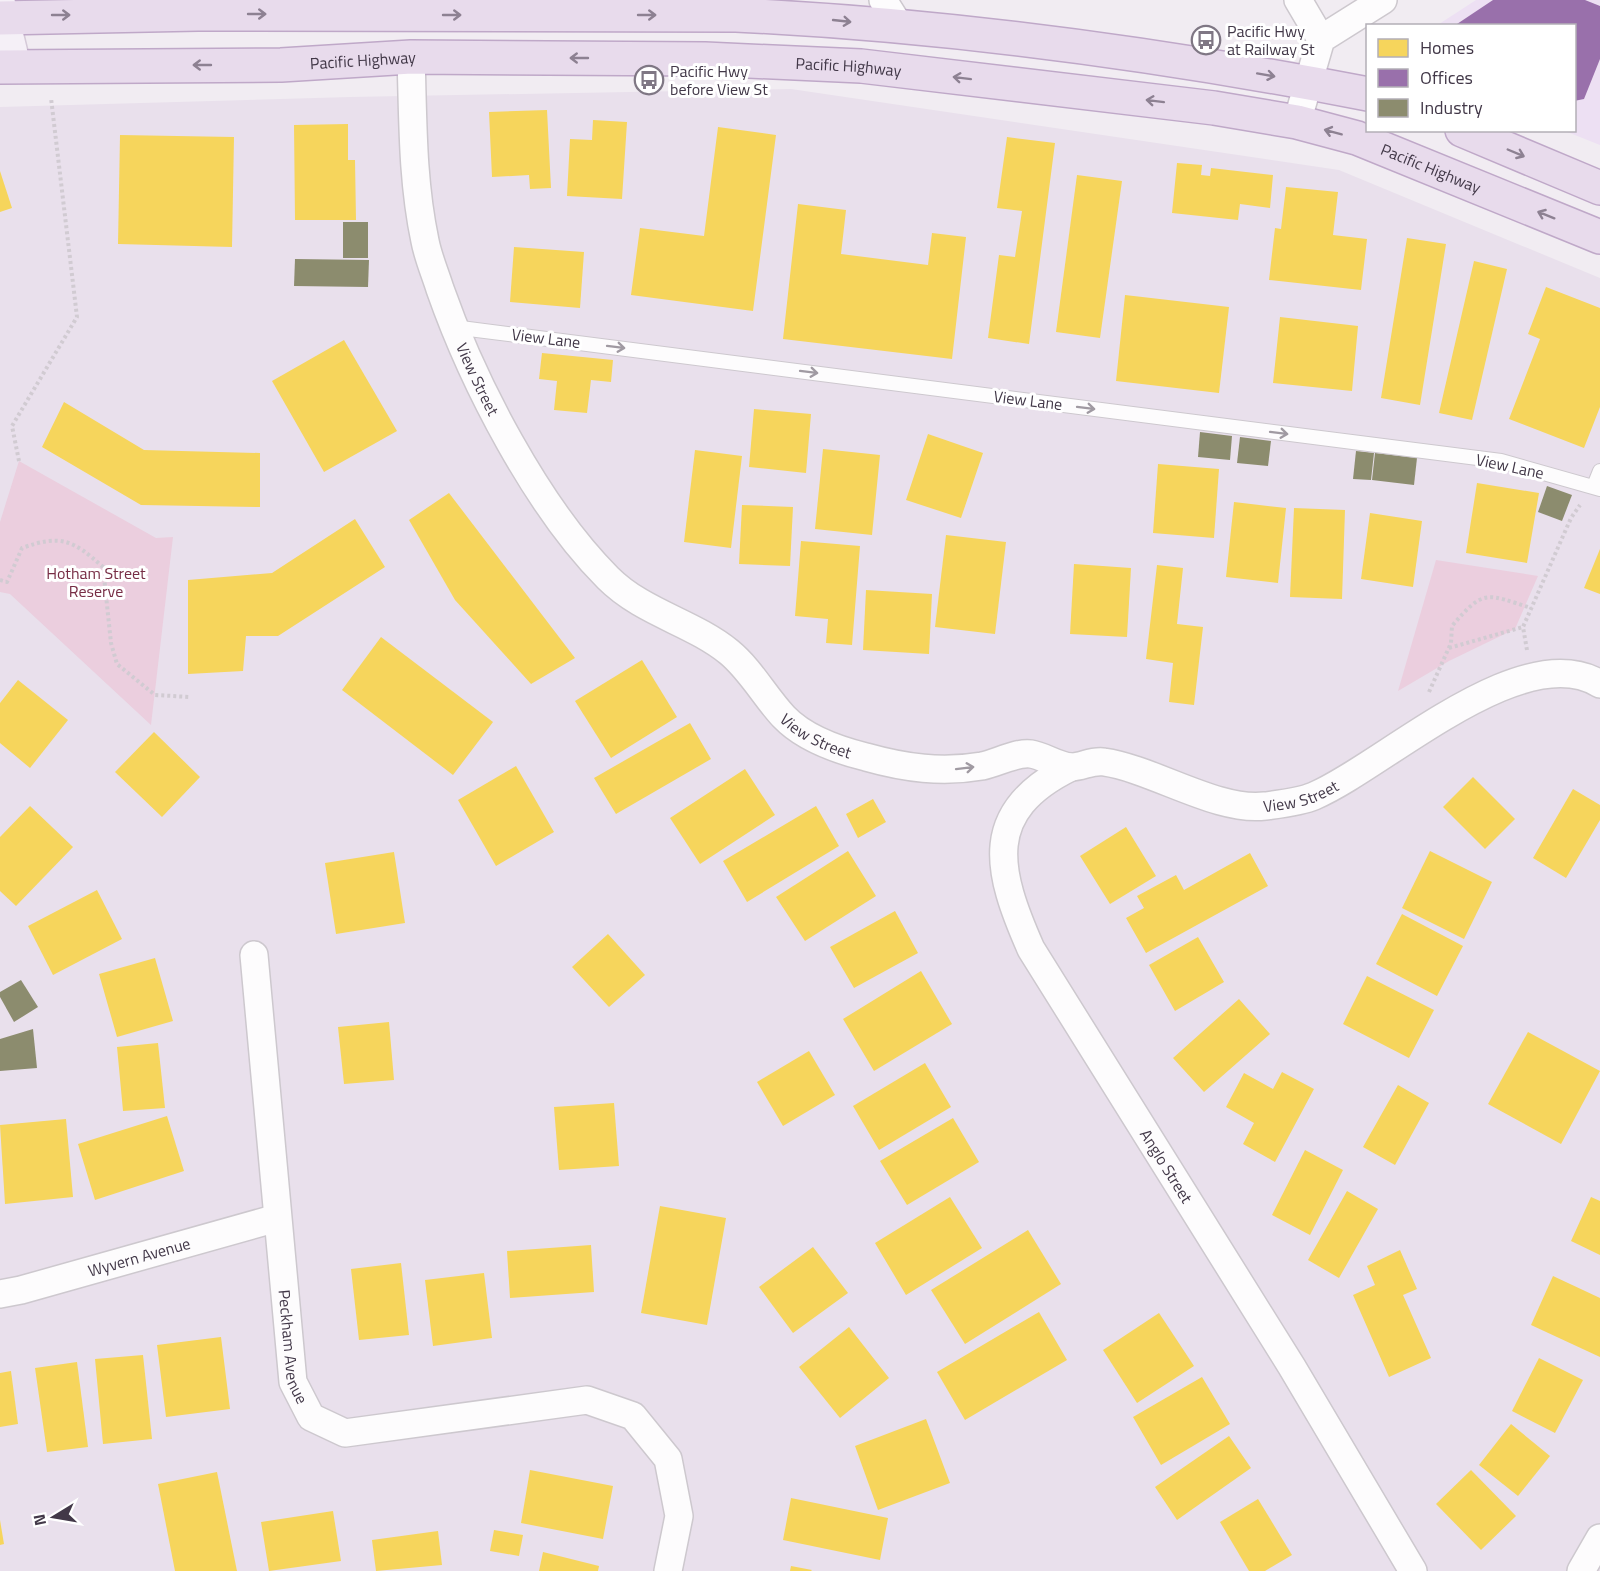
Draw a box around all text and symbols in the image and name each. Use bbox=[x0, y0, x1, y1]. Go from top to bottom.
one-way arrow bbox=[246, 8, 266, 20]
one-way arrow bbox=[50, 9, 70, 21]
one-way arrow bbox=[441, 9, 461, 21]
one-way arrow bbox=[636, 9, 656, 21]
one-way arrow bbox=[831, 16, 851, 27]
place label: Pacific Hwy at Railway St bbox=[1227, 19, 1315, 61]
bus stop icon: Pacific Hwy at Railway St bbox=[1190, 24, 1222, 56]
legend bbox=[1366, 24, 1576, 132]
text: Homes bbox=[1420, 34, 1474, 61]
street label: Pacific Highway bbox=[309, 45, 416, 75]
street label: Pacific Highway bbox=[795, 51, 903, 83]
one-way arrow bbox=[569, 52, 589, 64]
one-way arrow bbox=[192, 59, 212, 71]
place label: Pacific Hwy before View St bbox=[670, 59, 768, 101]
bus stop icon: Pacific Hwy before View St bbox=[633, 64, 665, 96]
text: Offices bbox=[1420, 64, 1473, 91]
one-way arrow bbox=[1255, 70, 1275, 81]
one-way arrow bbox=[952, 72, 972, 83]
text: Industry bbox=[1420, 94, 1483, 121]
one-way arrow bbox=[1146, 95, 1166, 106]
one-way arrow bbox=[1324, 125, 1343, 137]
street label: Pacific Highway bbox=[1377, 137, 1485, 199]
one-way arrow bbox=[1506, 148, 1524, 159]
one-way arrow bbox=[1537, 209, 1556, 220]
street label: View Lane bbox=[510, 322, 582, 354]
street label: View Street bbox=[450, 339, 506, 420]
one-way arrow bbox=[605, 342, 625, 353]
one-way arrow bbox=[799, 367, 819, 378]
street label: View Lane bbox=[992, 384, 1064, 416]
one-way arrow bbox=[1075, 402, 1095, 413]
one-way arrow bbox=[1269, 427, 1289, 438]
street label: View Lane bbox=[1474, 447, 1546, 485]
park label: Hotham Street Reserve bbox=[46, 561, 146, 603]
street label: View Street bbox=[775, 707, 855, 764]
one-way arrow bbox=[954, 762, 974, 773]
street label: View Street bbox=[1262, 774, 1343, 818]
street label: Anglo Street bbox=[1134, 1124, 1199, 1208]
street label: Wyvern Avenue bbox=[85, 1231, 193, 1283]
street label: Peckham Avenue bbox=[273, 1289, 314, 1408]
north arrow bbox=[24, 1487, 84, 1547]
text: N bbox=[26, 1512, 52, 1528]

